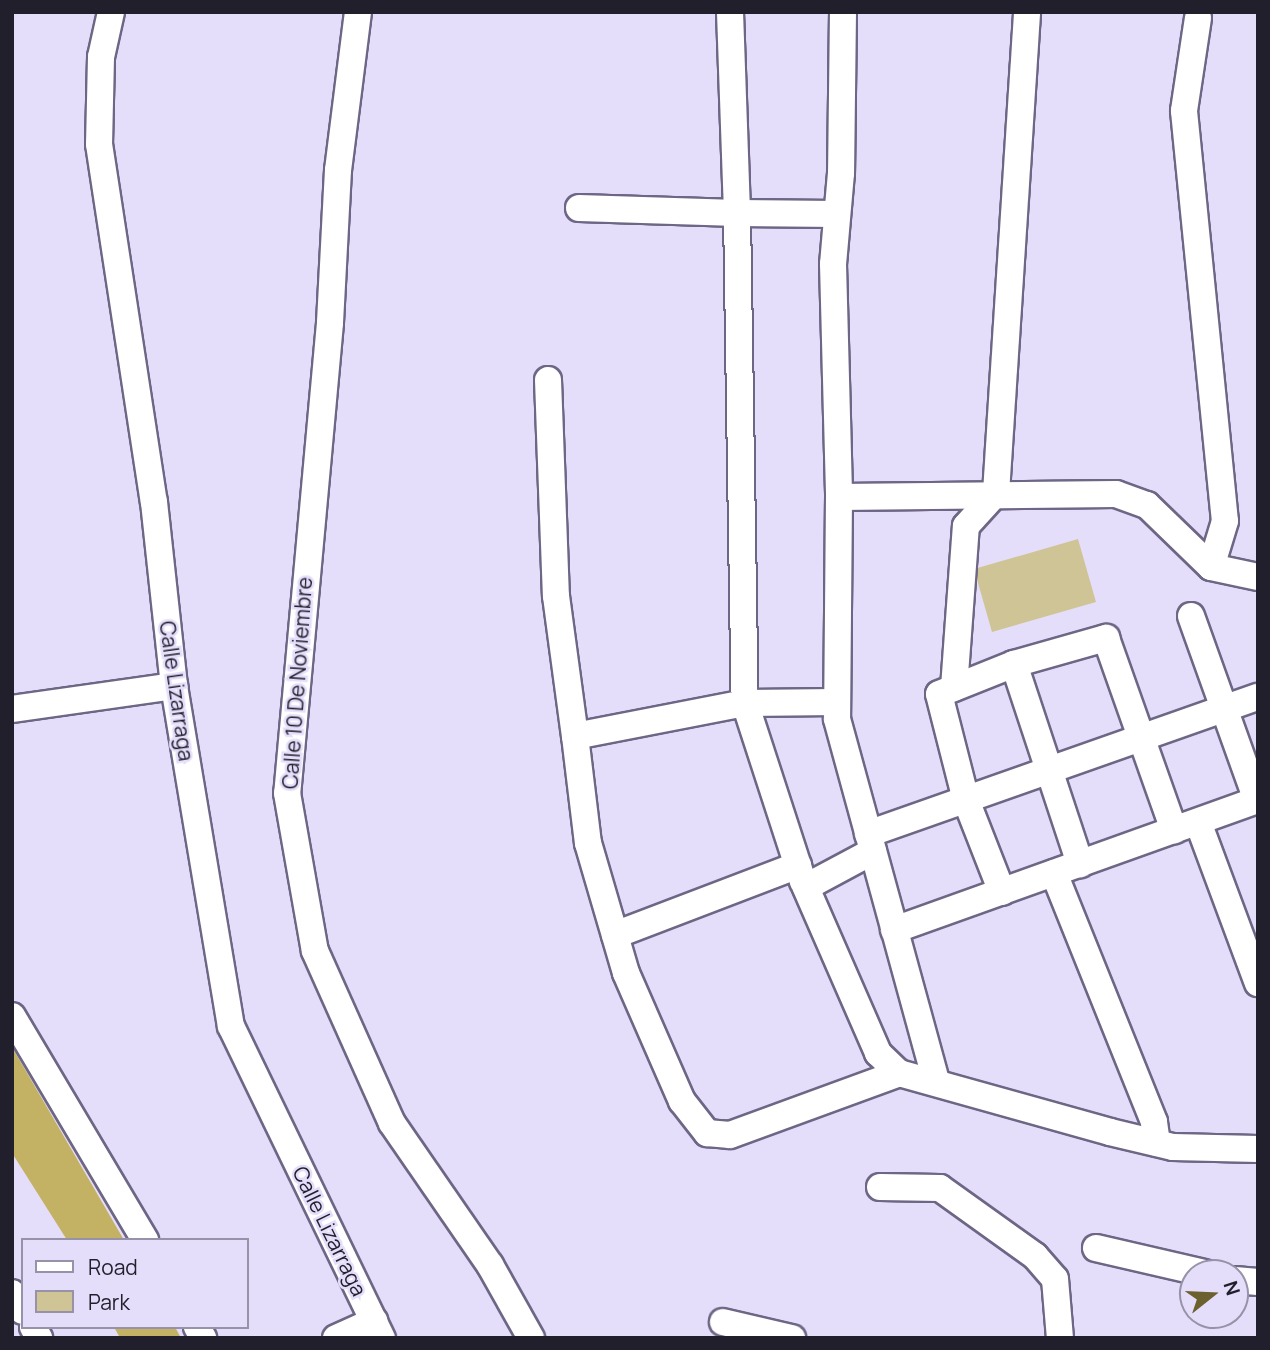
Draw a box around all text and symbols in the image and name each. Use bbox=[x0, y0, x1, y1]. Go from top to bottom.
street label: Calle 10 De Noviembre bbox=[277, 576, 317, 790]
street label: Calle Lizarraga bbox=[155, 619, 199, 763]
street label: Calle Lizarraga bbox=[288, 1162, 372, 1300]
legend bbox=[21, 1238, 248, 1329]
text: Road bbox=[88, 1253, 138, 1281]
north arrow bbox=[1179, 1259, 1249, 1329]
text: N bbox=[1218, 1278, 1247, 1299]
text: Park bbox=[88, 1288, 130, 1316]

